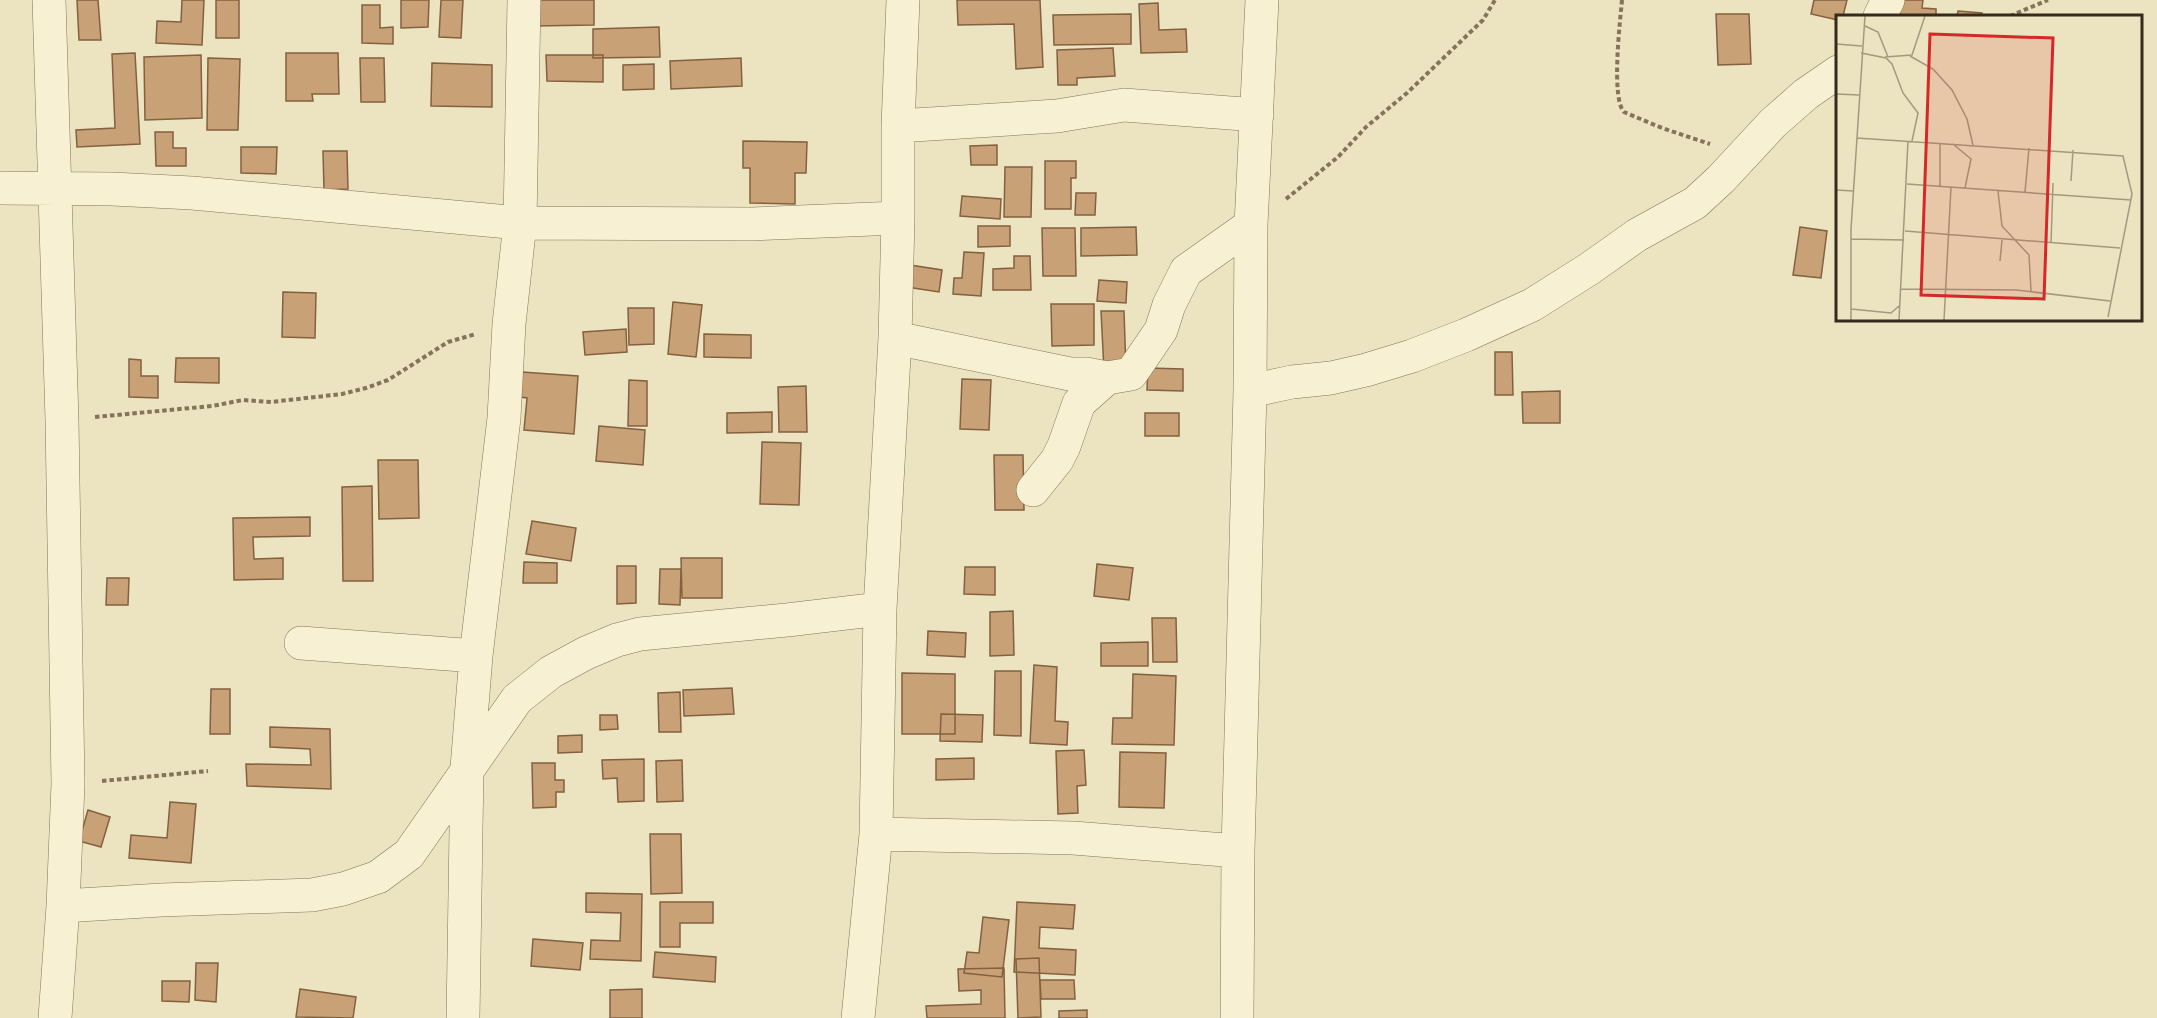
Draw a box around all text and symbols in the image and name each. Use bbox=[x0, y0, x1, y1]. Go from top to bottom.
inset map bbox=[1836, 15, 2142, 321]

